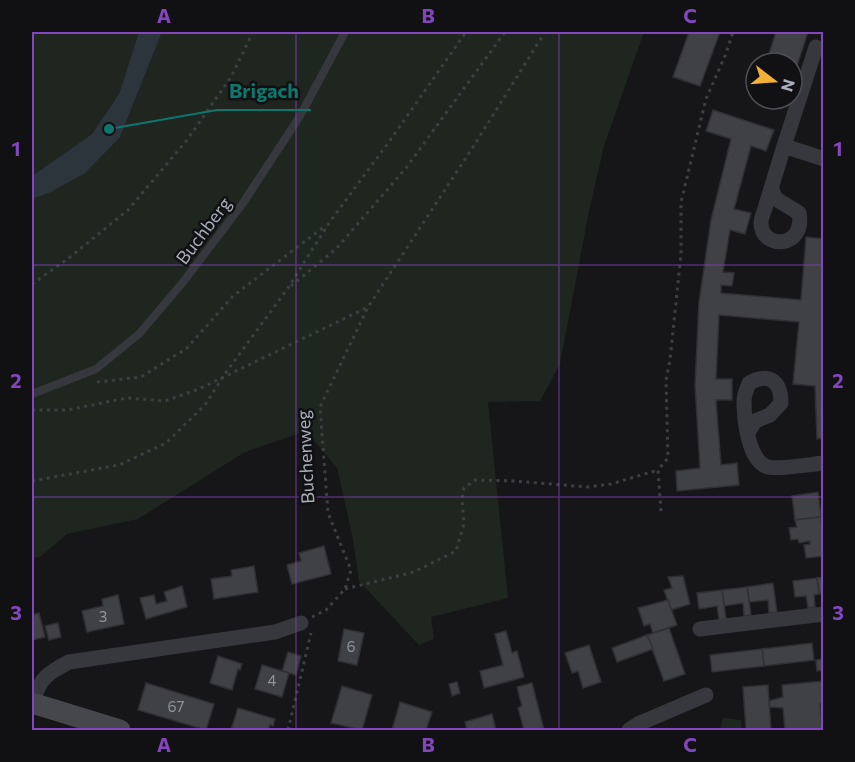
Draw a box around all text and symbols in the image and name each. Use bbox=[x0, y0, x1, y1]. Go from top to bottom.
text: A bbox=[157, 3, 171, 27]
text: B bbox=[421, 3, 435, 27]
text: C bbox=[683, 3, 697, 27]
north arrow bbox=[744, 51, 804, 111]
callout: Brigach bbox=[217, 72, 311, 110]
text: N bbox=[778, 77, 800, 94]
text: Brigach bbox=[229, 78, 299, 102]
text: 1 bbox=[11, 136, 21, 160]
text: 1 bbox=[833, 136, 843, 160]
street label: Buchberg bbox=[171, 192, 236, 268]
text: 2 bbox=[10, 368, 22, 392]
text: 2 bbox=[832, 368, 844, 392]
street label: Buchenweg bbox=[292, 409, 318, 504]
text: 3 bbox=[10, 600, 22, 624]
text: 3 bbox=[832, 600, 844, 624]
house number: 3 bbox=[99, 607, 107, 625]
house number: 6 bbox=[346, 637, 356, 655]
house number: 4 bbox=[268, 671, 277, 689]
house number: 67 bbox=[168, 697, 185, 715]
text: A bbox=[157, 732, 171, 756]
text: B bbox=[421, 732, 435, 756]
text: C bbox=[683, 732, 697, 756]

